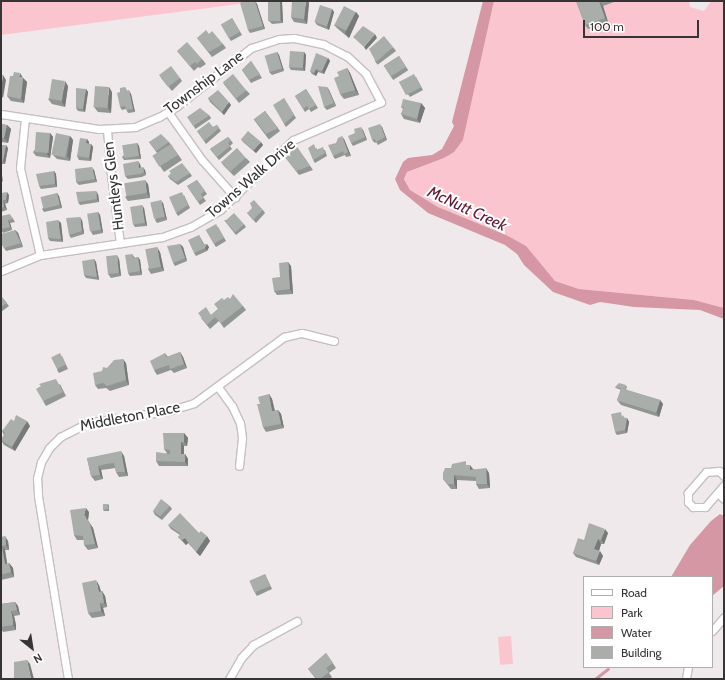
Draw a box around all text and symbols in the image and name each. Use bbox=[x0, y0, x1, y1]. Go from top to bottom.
scale bar bbox=[585, 12, 701, 38]
text: 100 m bbox=[590, 19, 624, 34]
street label: Township Lane bbox=[161, 47, 247, 119]
street label: Towns Walk Drive bbox=[203, 136, 299, 222]
street label: Huntleys Glen bbox=[100, 141, 128, 231]
water label: McNutt Creek bbox=[424, 182, 510, 236]
street label: Middleton Place bbox=[78, 398, 182, 436]
legend bbox=[583, 576, 713, 668]
text: Road bbox=[621, 585, 647, 600]
text: Park bbox=[621, 605, 643, 620]
text: Water bbox=[621, 625, 651, 640]
north arrow bbox=[12, 628, 52, 668]
text: Building bbox=[621, 645, 662, 660]
text: N bbox=[31, 650, 45, 666]

